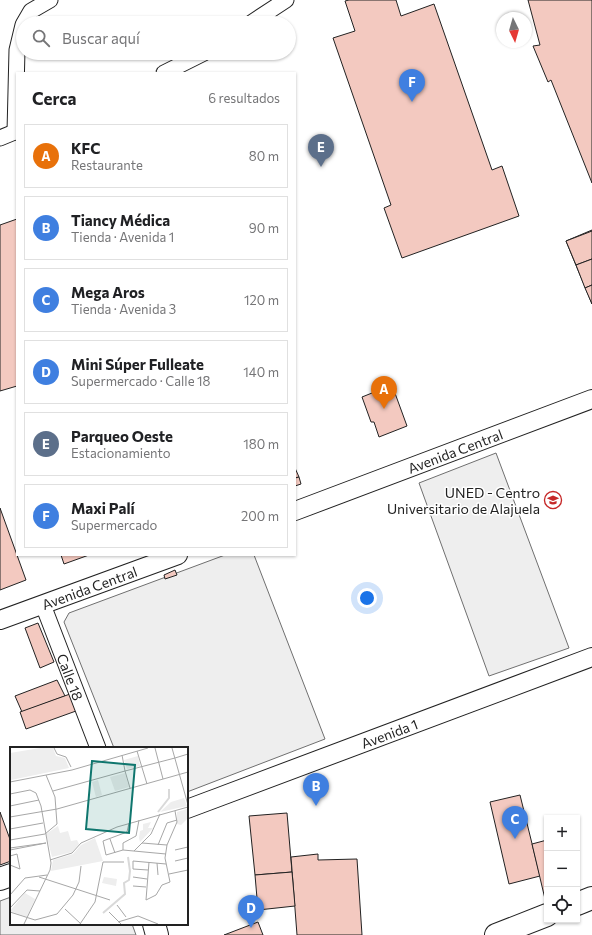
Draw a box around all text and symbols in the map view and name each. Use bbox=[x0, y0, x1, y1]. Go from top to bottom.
north arrow bbox=[496, 12, 532, 48]
search box bbox=[16, 16, 296, 60]
icon: search bbox=[30, 27, 52, 49]
text: Buscar aquí bbox=[62, 29, 140, 47]
pin: F bbox=[399, 69, 425, 102]
text: Cerca bbox=[32, 88, 77, 109]
text: 6 resultados bbox=[208, 90, 280, 106]
pin: E bbox=[308, 134, 334, 167]
text: KFC bbox=[71, 139, 100, 157]
text: A bbox=[41, 148, 51, 164]
text: 80 m bbox=[249, 148, 279, 164]
text: Restaurante bbox=[71, 157, 143, 173]
text: Tiancy Médica bbox=[71, 211, 170, 229]
text: B bbox=[42, 220, 50, 236]
text: 90 m bbox=[249, 220, 279, 236]
text: Tienda · Avenida 1 bbox=[71, 229, 174, 245]
text: Mega Aros bbox=[71, 283, 145, 301]
text: C bbox=[42, 292, 50, 308]
text: 120 m bbox=[244, 292, 279, 308]
text: Tienda · Avenida 3 bbox=[71, 301, 176, 317]
text: Mini Súper Fulleate bbox=[71, 355, 204, 373]
text: D bbox=[41, 364, 51, 380]
text: 140 m bbox=[243, 364, 279, 380]
text: Supermercado · Calle 18 bbox=[71, 373, 210, 389]
pin: A bbox=[371, 376, 397, 409]
street label: Avenida Central bbox=[405, 425, 505, 476]
text: Parqueo Oeste bbox=[71, 427, 173, 445]
text: E bbox=[42, 436, 50, 452]
text: 180 m bbox=[243, 436, 279, 452]
text: Estacionamiento bbox=[71, 445, 170, 461]
place label: UNED - Centro Universitario de Alajuela bbox=[387, 484, 540, 517]
school or university icon: UNED - Centro Universitario de Alajuela bbox=[543, 490, 563, 510]
text: Maxi Palí bbox=[71, 499, 135, 517]
text: F bbox=[42, 508, 50, 524]
text: 200 m bbox=[241, 508, 279, 524]
text: Supermercado bbox=[71, 517, 157, 533]
street label: Avenida Central bbox=[39, 562, 139, 613]
your location bbox=[357, 588, 377, 608]
street label: Calle 18 bbox=[54, 651, 87, 703]
street label: Avenida 1 bbox=[359, 715, 420, 751]
inset map bbox=[10, 747, 188, 925]
pin: B bbox=[303, 773, 329, 806]
pin: C bbox=[502, 806, 528, 839]
map controls bbox=[544, 815, 580, 923]
button: + bbox=[544, 815, 580, 851]
button: − bbox=[544, 851, 580, 887]
button: locate bbox=[544, 887, 580, 923]
pin: D bbox=[238, 895, 264, 928]

